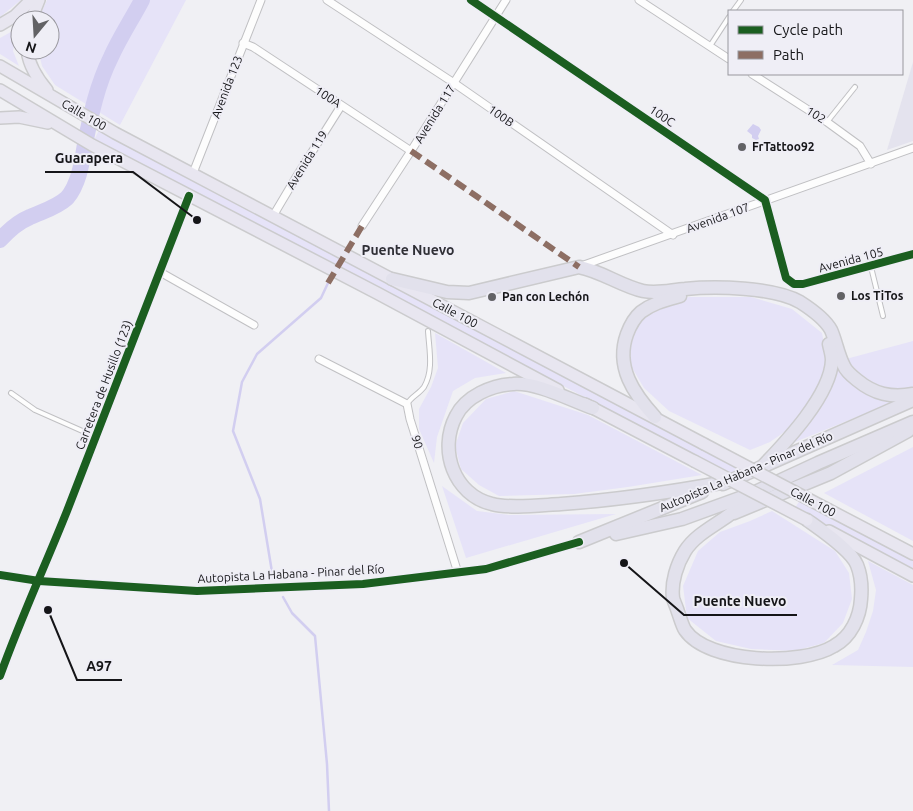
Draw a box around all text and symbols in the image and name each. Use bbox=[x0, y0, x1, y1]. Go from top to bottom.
north arrow bbox=[10, 10, 60, 60]
legend bbox=[728, 10, 903, 75]
text: Cycle path bbox=[773, 21, 843, 38]
text: N bbox=[24, 38, 38, 57]
text: Path bbox=[773, 46, 804, 63]
street label: Avenida 123 bbox=[209, 54, 244, 120]
street label: Avenida 117 bbox=[412, 82, 458, 145]
street label: 100A bbox=[313, 83, 344, 110]
street label: Calle 100 bbox=[60, 97, 109, 133]
street label: 100B bbox=[486, 102, 516, 129]
street label: 100C bbox=[647, 102, 678, 129]
street label: 102 bbox=[804, 104, 828, 125]
street label: Avenida 119 bbox=[284, 128, 330, 191]
place label: FrTattoo92 bbox=[752, 140, 815, 153]
marker: FrTattoo92 bbox=[736, 141, 748, 153]
callout: Guarapera bbox=[45, 143, 133, 172]
text: Guarapera bbox=[55, 150, 123, 166]
street label: Avenida 107 bbox=[685, 200, 751, 235]
district label: Puente Nuevo bbox=[362, 242, 454, 258]
street label: Avenida 105 bbox=[817, 245, 884, 274]
place label: Los TiTos bbox=[851, 289, 904, 302]
place label: Pan con Lechón bbox=[502, 290, 589, 303]
marker: Los TiTos bbox=[835, 290, 847, 302]
marker: Pan con Lechón bbox=[486, 291, 498, 303]
street label: Calle 100 bbox=[430, 295, 480, 330]
street label: Carretera de Husillo (123) bbox=[73, 318, 135, 452]
street label: Autopista La Habana - Pinar del Río bbox=[657, 429, 835, 514]
street label: 90 bbox=[409, 433, 426, 450]
street label: Calle 100 bbox=[788, 484, 838, 519]
street label: Autopista La Habana - Pinar del Río bbox=[197, 562, 385, 585]
callout: Puente Nuevo bbox=[684, 586, 797, 615]
text: Puente Nuevo bbox=[694, 593, 786, 609]
callout: A97 bbox=[77, 651, 122, 680]
text: A97 bbox=[86, 658, 112, 674]

